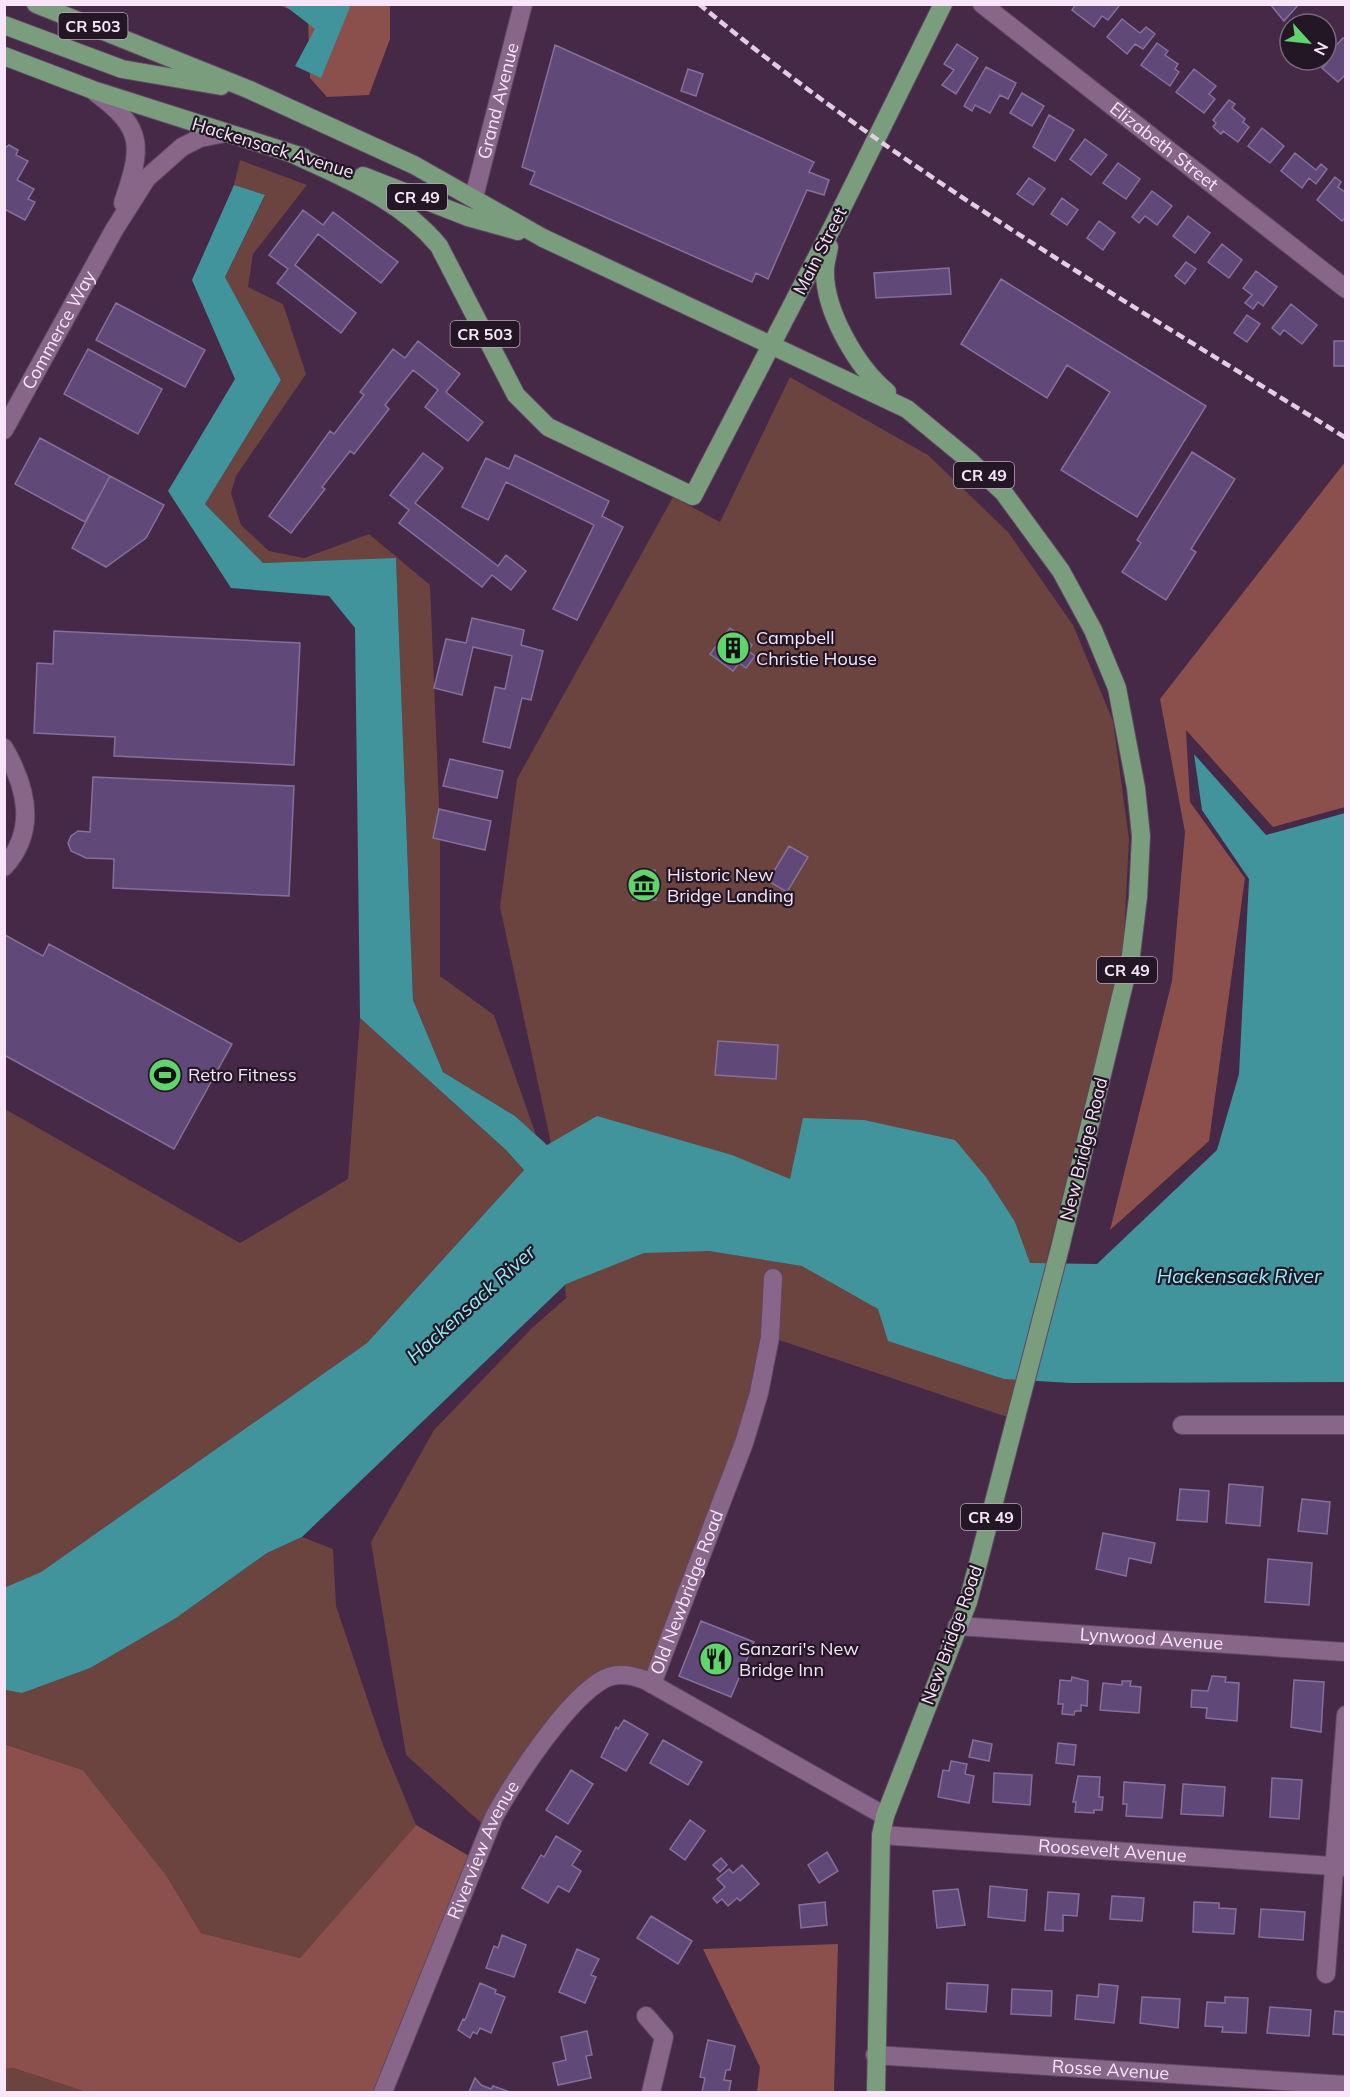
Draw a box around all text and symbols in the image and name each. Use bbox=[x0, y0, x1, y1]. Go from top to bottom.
north arrow bbox=[1278, 12, 1338, 72]
road number: CR 503 bbox=[58, 13, 128, 39]
text: N bbox=[1310, 39, 1333, 59]
street label: Grand Avenue bbox=[472, 40, 524, 162]
street label: Elizabeth Street bbox=[1105, 96, 1223, 196]
street label: Hackensack Avenue bbox=[189, 112, 357, 183]
road number: CR 49 bbox=[387, 184, 447, 210]
street label: Main Street bbox=[788, 203, 851, 299]
street label: Commerce Way bbox=[17, 266, 101, 393]
road number: CR 503 bbox=[450, 321, 520, 347]
road number: CR 49 bbox=[954, 462, 1014, 488]
place label: Campbell Christie House bbox=[756, 626, 877, 670]
building icon: Campbell Christie House bbox=[715, 630, 751, 666]
place label: Historic New Bridge Landing bbox=[667, 863, 794, 907]
museum icon: Historic New Bridge Landing bbox=[626, 867, 662, 903]
road number: CR 49 bbox=[1097, 957, 1157, 983]
sports icon: Retro Fitness bbox=[147, 1057, 183, 1093]
place label: Retro Fitness bbox=[188, 1063, 297, 1086]
street label: New Bridge Road bbox=[1055, 1075, 1112, 1223]
water label: Hackensack River bbox=[401, 1239, 541, 1368]
water label: Hackensack River bbox=[1157, 1263, 1322, 1288]
road number: CR 49 bbox=[961, 1504, 1021, 1530]
street label: Old Newbridge Road bbox=[645, 1507, 728, 1678]
street label: New Bridge Road bbox=[916, 1562, 987, 1708]
street label: Lynwood Avenue bbox=[1079, 1622, 1224, 1655]
place label: Sanzari's New Bridge Inn bbox=[739, 1637, 859, 1681]
restaurant icon: Sanzari's New Bridge Inn bbox=[698, 1641, 734, 1677]
street label: Riverview Avenue bbox=[442, 1776, 524, 1923]
street label: Roosevelt Avenue bbox=[1037, 1834, 1187, 1867]
street label: Rosse Avenue bbox=[1051, 2054, 1170, 2085]

